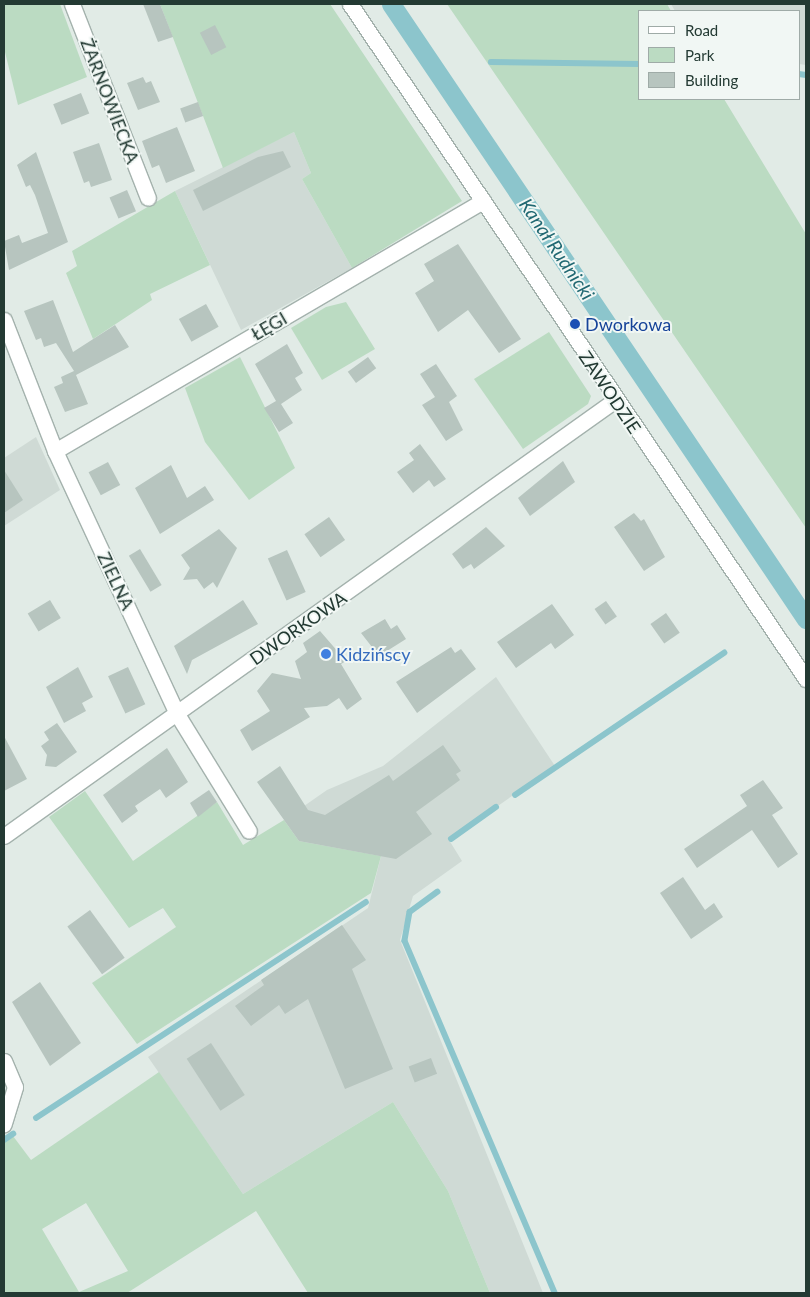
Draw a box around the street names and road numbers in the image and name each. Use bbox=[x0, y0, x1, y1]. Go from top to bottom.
street label: ŻARNOWIECKA bbox=[76, 35, 144, 167]
street label: ŁĘGI bbox=[247, 307, 291, 345]
street label: ZAWODZIE bbox=[575, 347, 645, 437]
street label: ZIELNA bbox=[93, 549, 139, 613]
street label: DWORKOWA bbox=[245, 587, 351, 669]

